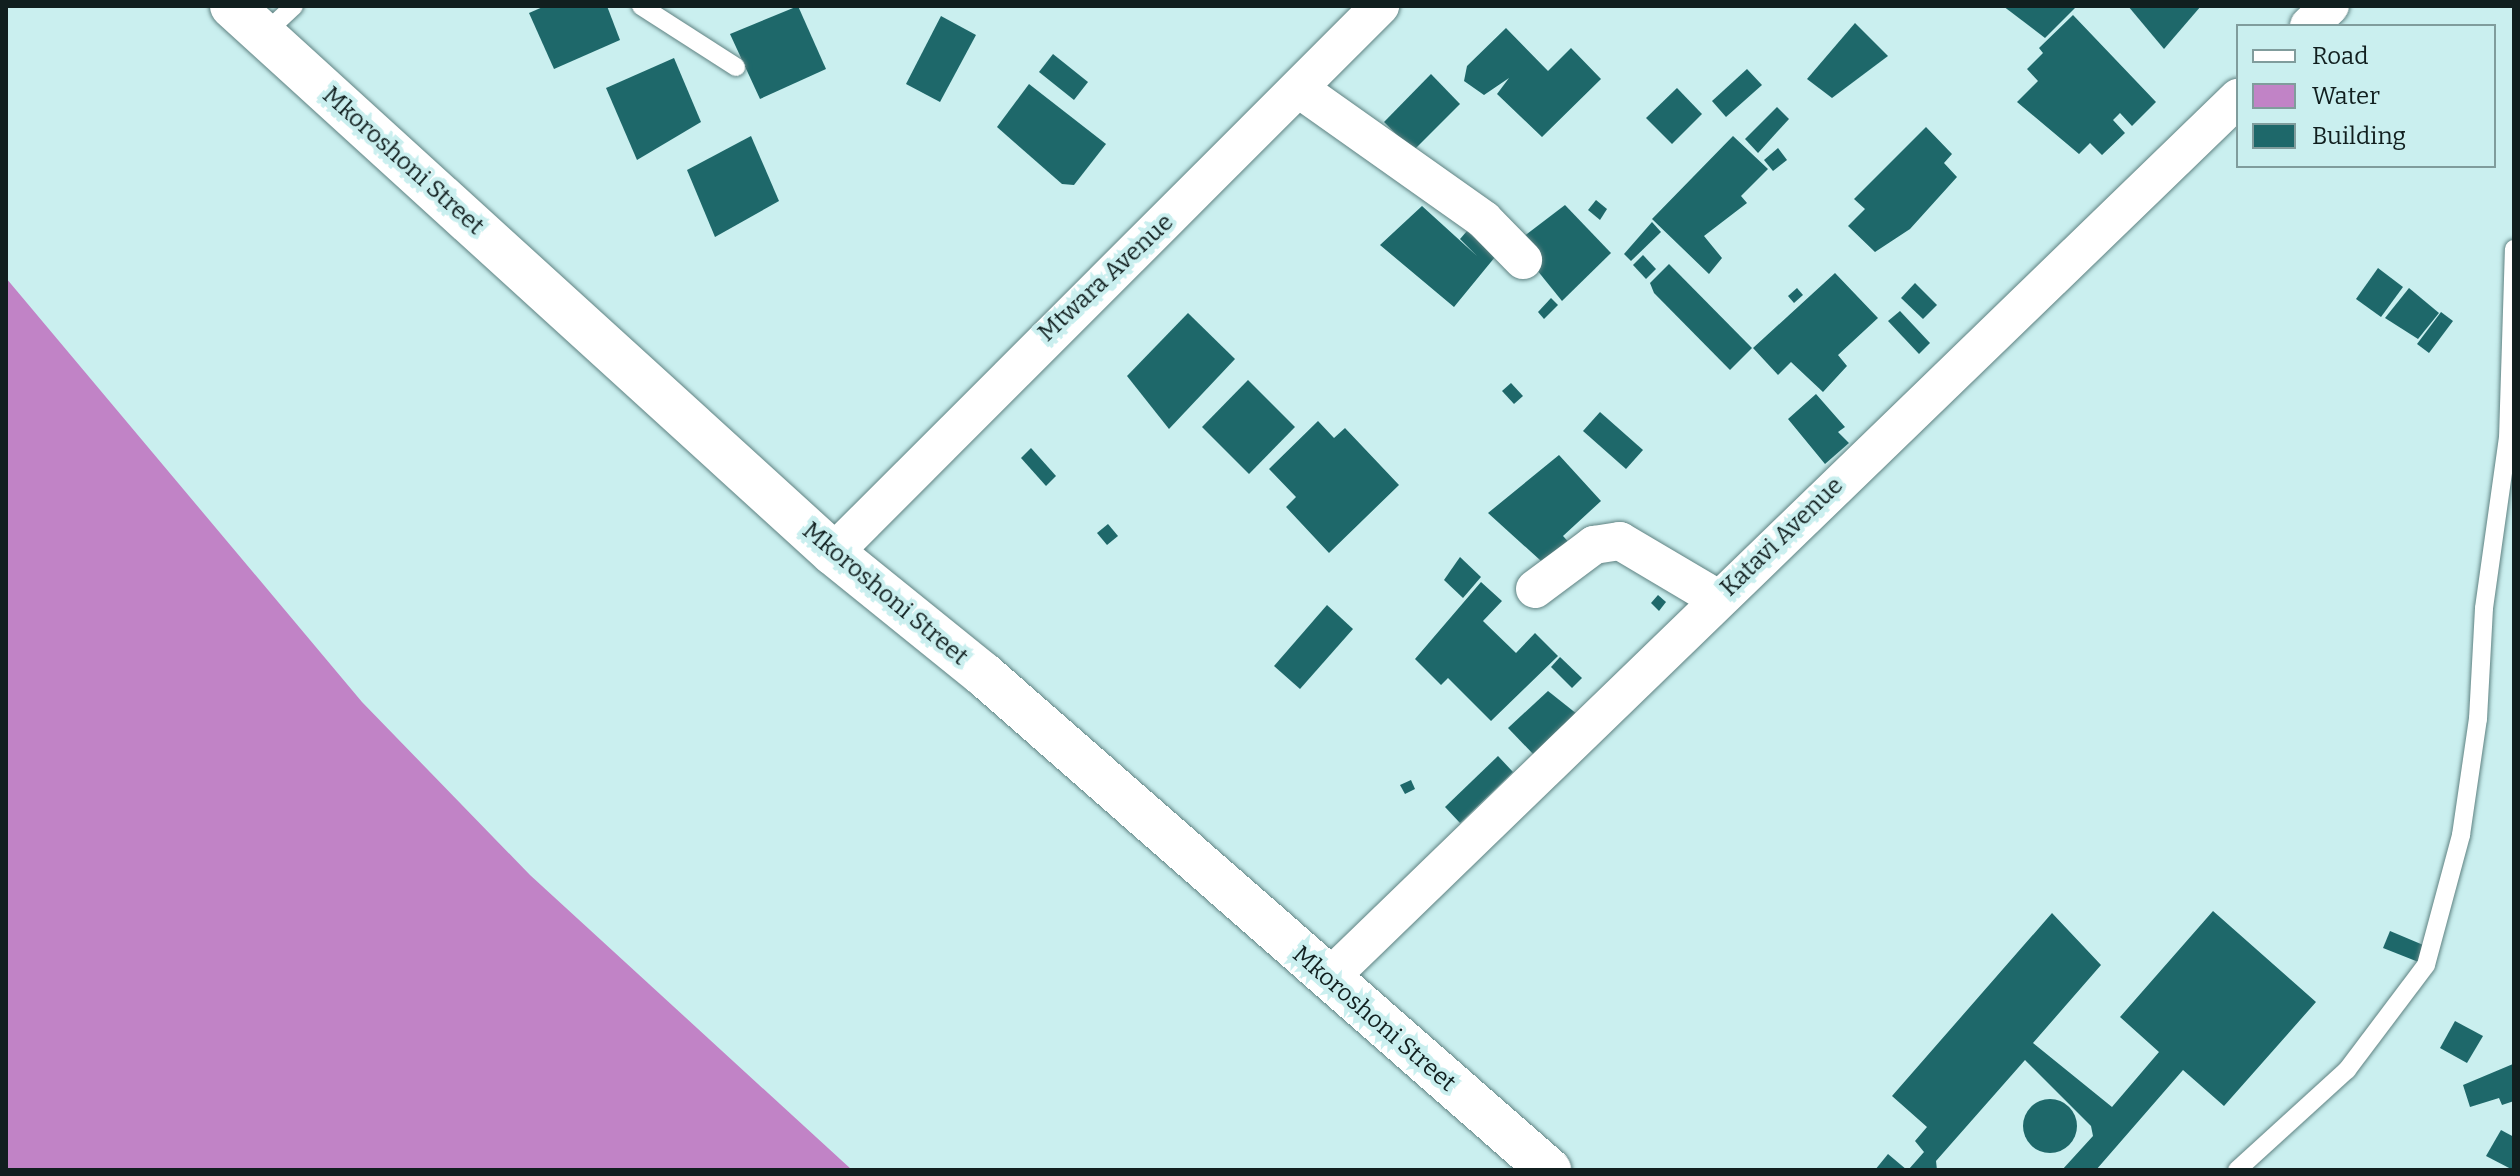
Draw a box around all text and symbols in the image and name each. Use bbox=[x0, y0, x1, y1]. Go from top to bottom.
legend bbox=[2236, 24, 2496, 168]
text: Road bbox=[2312, 42, 2368, 70]
street label: Mkoroshoni Street bbox=[316, 81, 490, 241]
text: Water bbox=[2312, 82, 2380, 110]
text: Building bbox=[2312, 122, 2406, 150]
street label: Mtwara Avenue bbox=[1033, 208, 1179, 348]
street label: Katavi Avenue bbox=[1715, 471, 1849, 603]
street label: Mkoroshoni Street bbox=[796, 516, 974, 672]
street label: Mkoroshoni Street bbox=[1286, 940, 1462, 1098]

